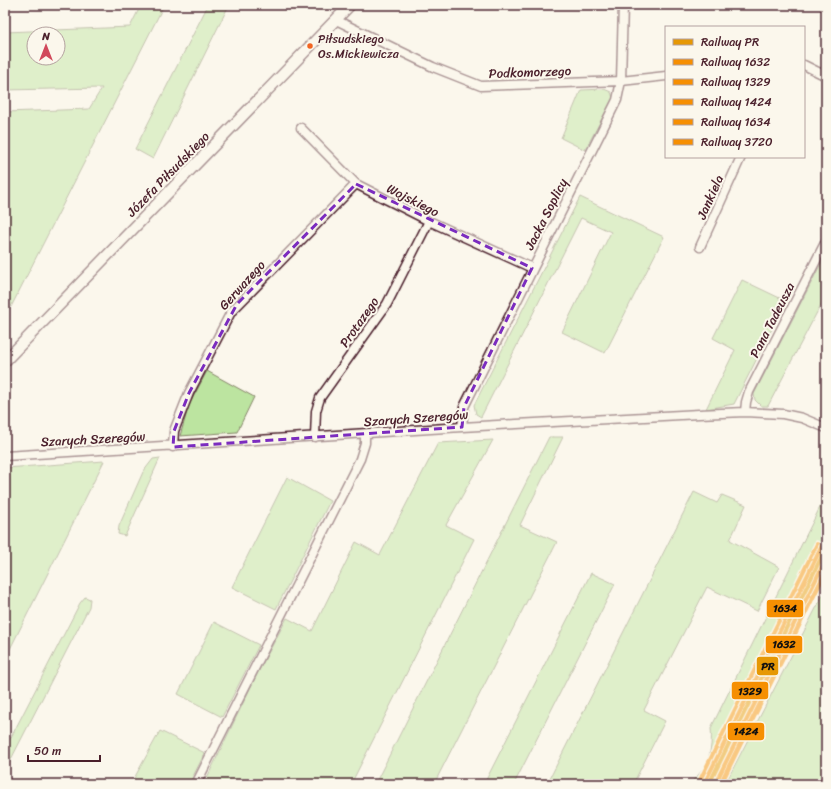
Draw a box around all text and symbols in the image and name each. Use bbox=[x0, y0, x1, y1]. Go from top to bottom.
north arrow bbox=[26, 26, 66, 66]
legend bbox=[665, 26, 805, 158]
text: N bbox=[41, 27, 50, 46]
place label: Piłsudskiego Os.Mickiewicza bbox=[318, 28, 400, 65]
text: Railway PR bbox=[701, 31, 759, 53]
marker: Piłsudskiego Os.Mickiewicza bbox=[305, 41, 315, 51]
text: Railway 1632 bbox=[701, 51, 770, 73]
street label: Podkomorzego bbox=[488, 59, 572, 85]
text: Railway 1329 bbox=[701, 71, 771, 93]
text: Railway 1424 bbox=[701, 91, 772, 113]
text: Railway 1634 bbox=[701, 111, 771, 133]
street label: Józefa Piłsudskiego bbox=[120, 125, 215, 223]
text: Railway 3720 bbox=[701, 131, 773, 153]
street label: Jankiela bbox=[690, 171, 730, 224]
street label: Jacka Soplicy bbox=[518, 174, 574, 255]
street label: Wojskiego bbox=[382, 177, 444, 223]
street label: Gerwazego bbox=[213, 254, 271, 315]
street label: Pana Tadeusza bbox=[743, 278, 801, 362]
street label: Protazego bbox=[333, 291, 385, 352]
street label: Szarych Szeregów bbox=[363, 403, 469, 433]
street label: Szarych Szeregów bbox=[40, 425, 146, 453]
line badge: 1634 bbox=[766, 599, 804, 618]
text: 1634 bbox=[773, 599, 797, 618]
line badge: 1632 bbox=[765, 635, 803, 654]
text: 1632 bbox=[772, 635, 796, 654]
line badge: PR bbox=[756, 656, 779, 676]
text: PR bbox=[761, 657, 775, 676]
line badge: 1329 bbox=[731, 681, 769, 700]
text: 1329 bbox=[738, 682, 762, 701]
line badge: 1424 bbox=[727, 722, 765, 741]
text: 1424 bbox=[734, 722, 759, 741]
scale bar bbox=[28, 737, 100, 763]
text: 50 m bbox=[34, 740, 61, 762]

